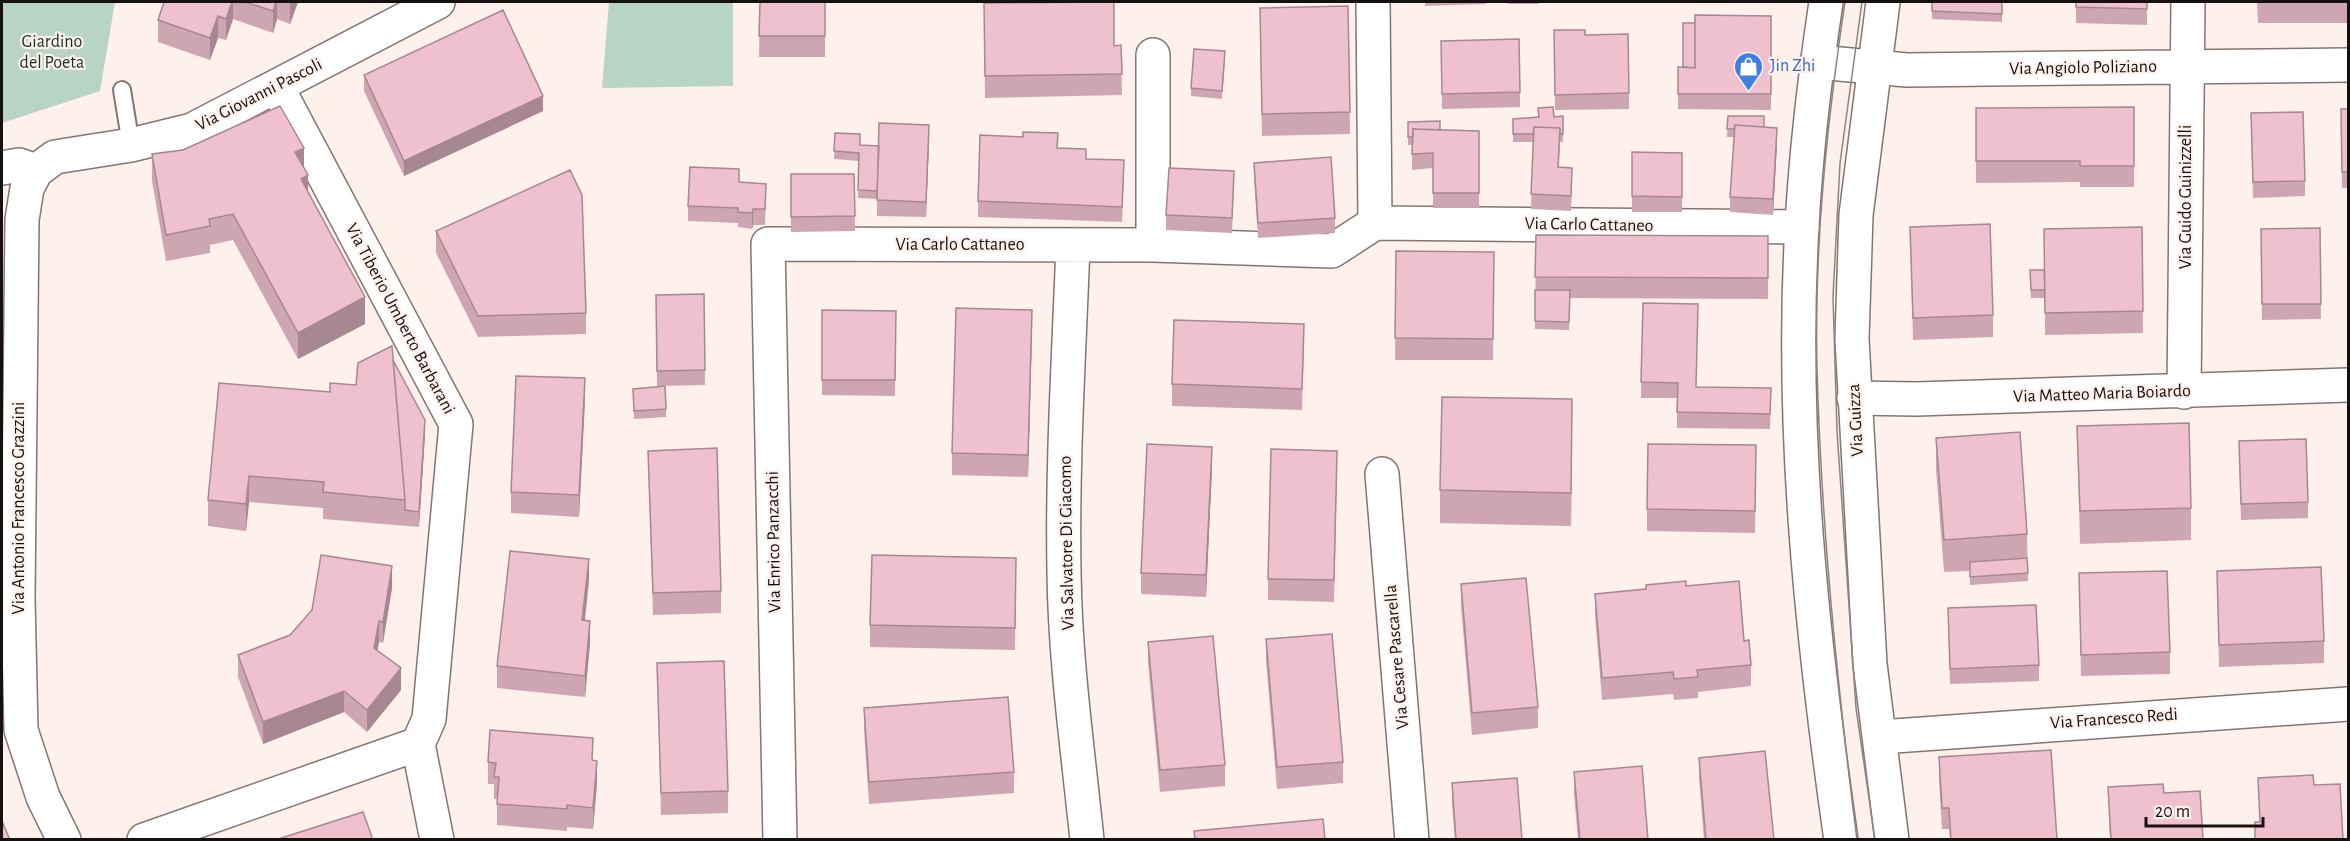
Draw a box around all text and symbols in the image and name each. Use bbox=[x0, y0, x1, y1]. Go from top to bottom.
park label: Giardino del Poeta bbox=[20, 33, 84, 72]
shop icon: Jin Zhi bbox=[1733, 50, 1765, 92]
street label: Via Giovanni Pascoli bbox=[193, 55, 325, 135]
place label: Jin Zhi bbox=[1770, 57, 1815, 75]
street label: Via Angiolo Poliziano bbox=[2009, 58, 2157, 78]
street label: Via Guido Guinizzelli bbox=[2177, 125, 2195, 269]
street label: Via Carlo Cattaneo bbox=[1524, 215, 1654, 235]
street label: Via Tiberio Umberto Barbarani bbox=[342, 221, 458, 417]
street label: Via Carlo Cattaneo bbox=[895, 236, 1025, 254]
street label: Via Matteo Maria Boiardo bbox=[2013, 382, 2191, 406]
street label: Via Guizza bbox=[1845, 383, 1867, 457]
street label: Via Antonio Francesco Grazzini bbox=[10, 402, 28, 614]
street label: Via Salvatore Di Giacomo bbox=[1056, 455, 1078, 631]
street label: Via Enrico Panzacchi bbox=[764, 471, 784, 613]
street label: Via Cesare Pascarella bbox=[1382, 584, 1412, 730]
street label: Via Francesco Redi bbox=[2050, 706, 2178, 732]
scale bar bbox=[2146, 790, 2263, 828]
text: 20 m bbox=[2155, 803, 2190, 821]

